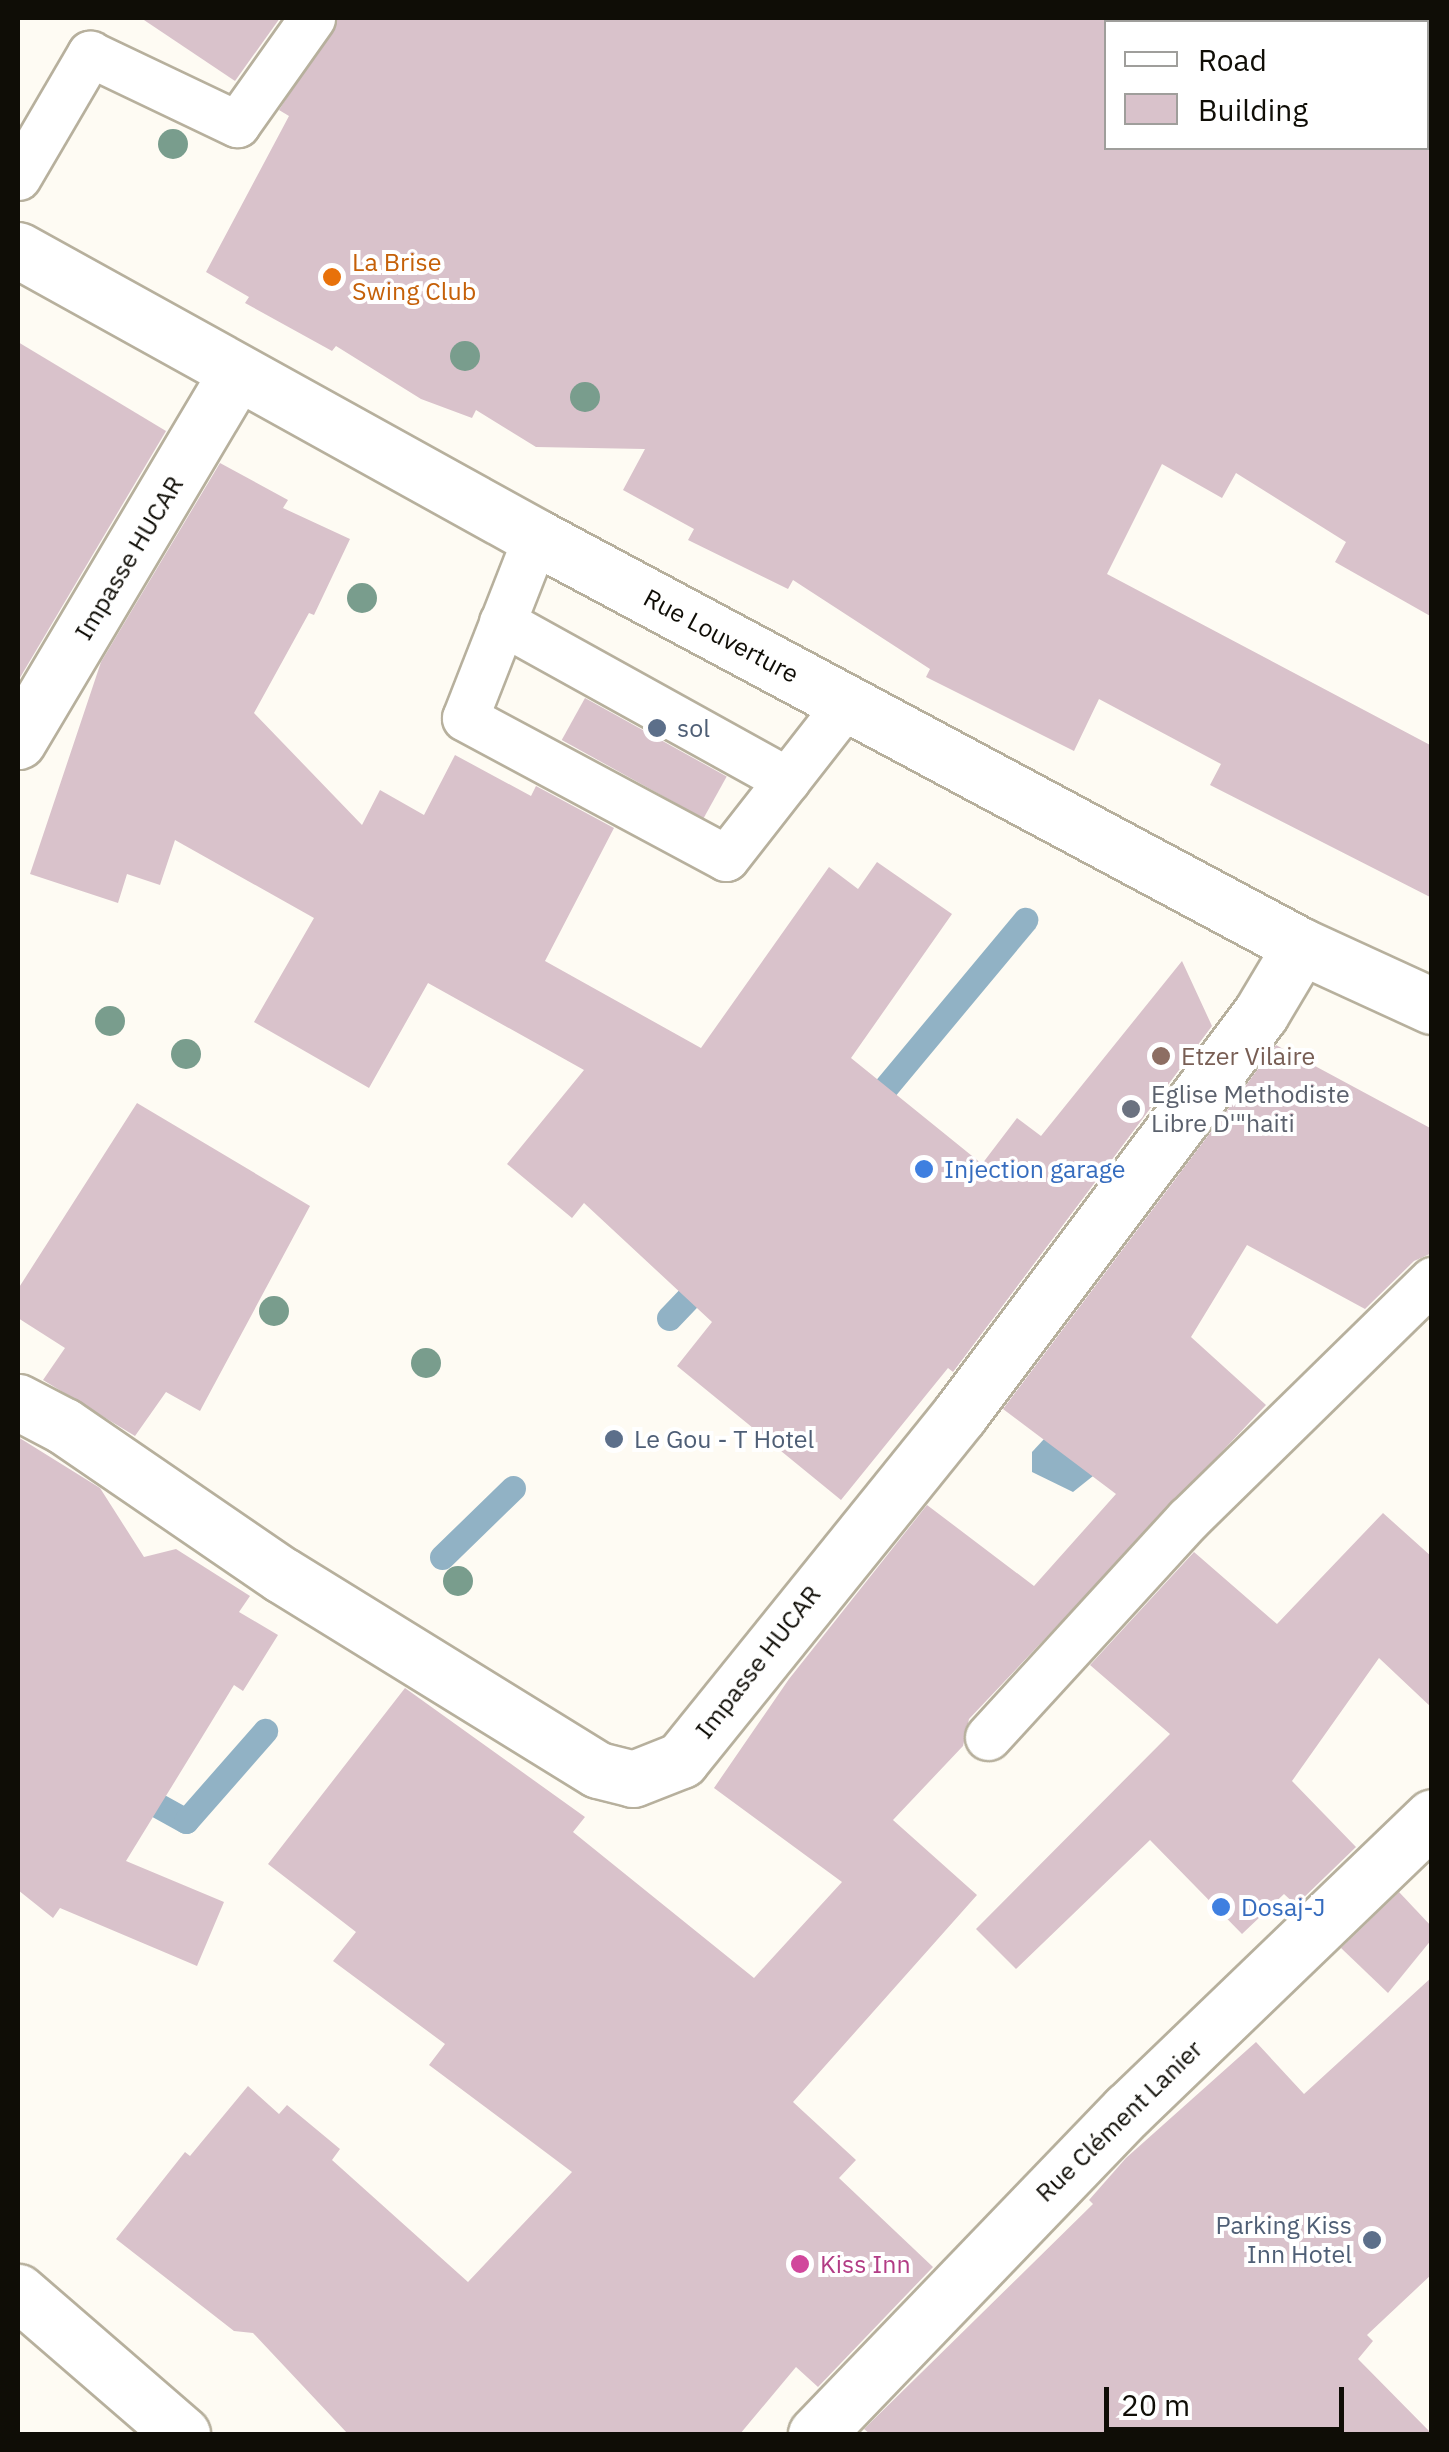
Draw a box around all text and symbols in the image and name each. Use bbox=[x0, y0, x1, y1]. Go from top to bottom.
legend bbox=[1104, 20, 1429, 150]
text: Road bbox=[1198, 40, 1267, 79]
text: Building bbox=[1198, 90, 1308, 129]
place label: La Brise Swing Club bbox=[352, 248, 476, 307]
marker: La Brise Swing Club bbox=[321, 266, 343, 288]
street label: Impasse HUCAR bbox=[68, 471, 190, 645]
street label: Rue Louverture bbox=[638, 583, 804, 689]
place label: sol bbox=[677, 713, 710, 743]
marker: sol bbox=[646, 717, 668, 739]
place label: Etzer Vilaire bbox=[1181, 1041, 1315, 1071]
marker: Etzer Vilaire bbox=[1150, 1045, 1172, 1067]
place label: Eglise Methodiste Libre D'"haiti bbox=[1151, 1080, 1350, 1139]
marker: Eglise Methodiste Libre D'"haiti bbox=[1120, 1098, 1142, 1120]
place label: Injection garage bbox=[944, 1154, 1126, 1184]
marker: Injection garage bbox=[913, 1158, 935, 1180]
place label: Le Gou - T Hotel bbox=[634, 1424, 814, 1454]
marker: Le Gou - T Hotel bbox=[603, 1428, 625, 1450]
street label: Impasse HUCAR bbox=[689, 1580, 827, 1744]
place label: Dosaj-J bbox=[1241, 1892, 1326, 1922]
marker: Dosaj-J bbox=[1210, 1896, 1232, 1918]
street label: Rue Clément Lanier bbox=[1030, 2034, 1208, 2208]
place label: Parking Kiss Inn Hotel bbox=[1216, 2211, 1352, 2270]
marker: Parking Kiss Inn Hotel bbox=[1361, 2229, 1383, 2251]
place label: Kiss Inn bbox=[820, 2249, 911, 2279]
marker: Kiss Inn bbox=[789, 2253, 811, 2275]
scale bar bbox=[1109, 2367, 1349, 2429]
text: 20 m bbox=[1121, 2385, 1190, 2424]

